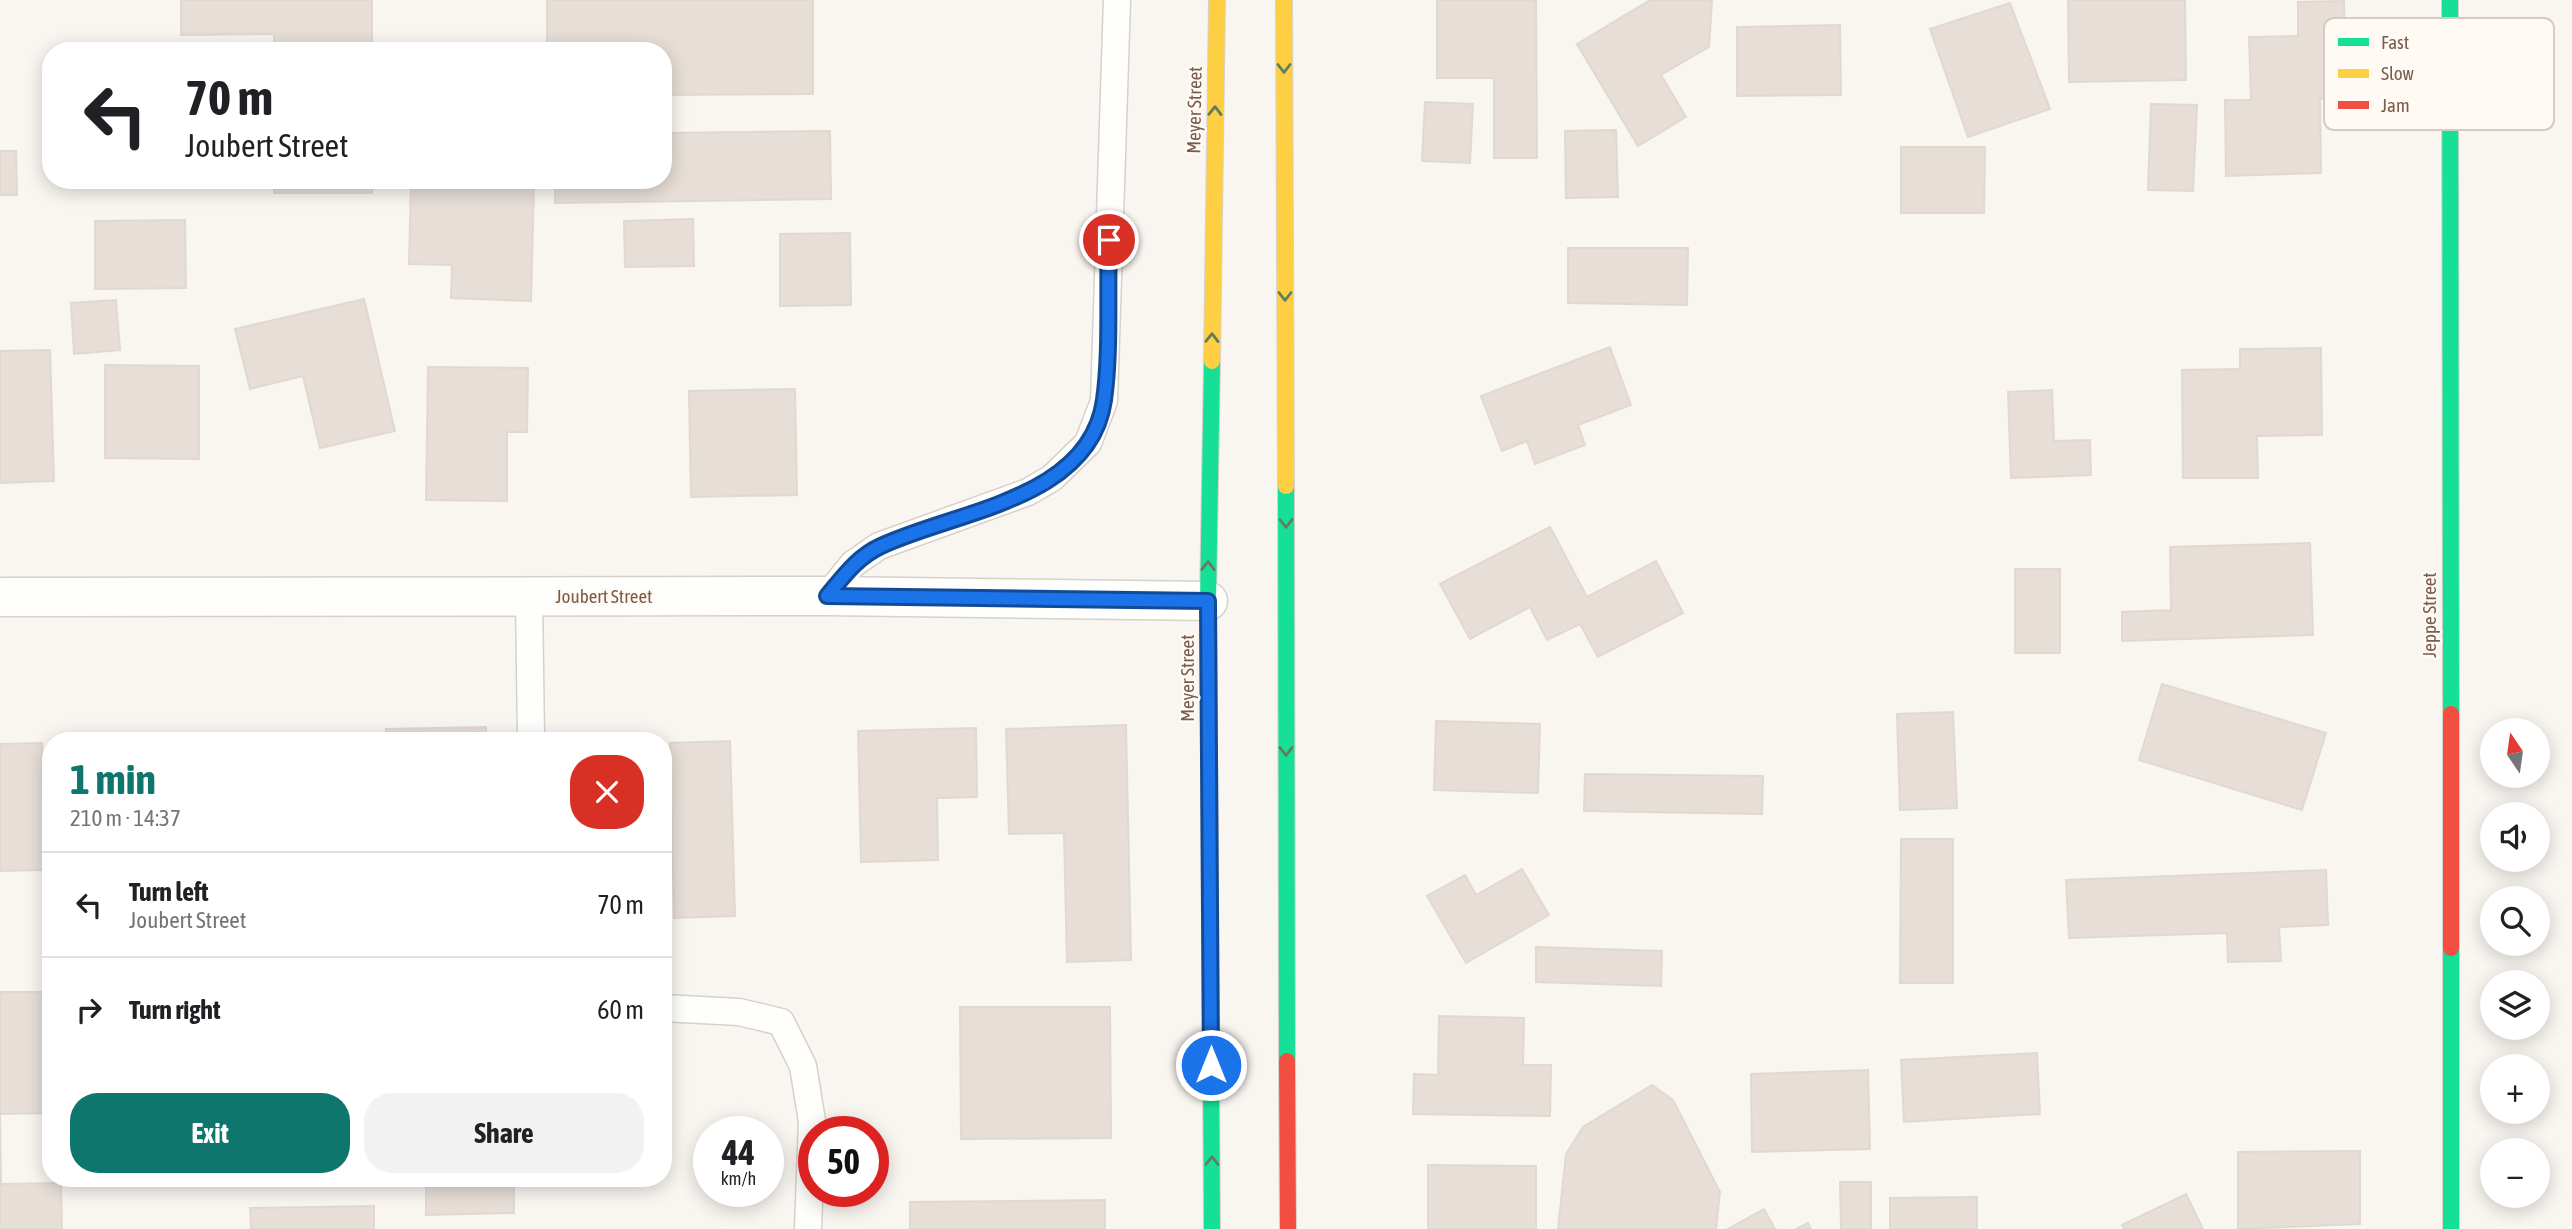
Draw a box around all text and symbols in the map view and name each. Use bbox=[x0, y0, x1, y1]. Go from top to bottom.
legend bbox=[2324, 18, 2554, 130]
text: Fast bbox=[2381, 31, 2409, 53]
text: Slow bbox=[2381, 62, 2415, 84]
one-way arrow bbox=[1276, 63, 1292, 74]
street label: Meyer Street bbox=[1182, 66, 1206, 154]
text: 70 m bbox=[185, 69, 273, 125]
icon: left bbox=[70, 70, 161, 161]
text: Jam bbox=[2381, 94, 2410, 116]
one-way arrow bbox=[1207, 105, 1223, 116]
text: Joubert Street bbox=[185, 127, 348, 164]
pin bbox=[1079, 210, 1139, 270]
icon: arrive bbox=[1090, 221, 1128, 259]
one-way arrow bbox=[1277, 291, 1293, 301]
one-way arrow bbox=[1204, 333, 1219, 344]
one-way arrow bbox=[1278, 518, 1294, 529]
one-way arrow bbox=[1201, 560, 1216, 571]
street label: Jeppe Street bbox=[2418, 572, 2440, 658]
street label: Joubert Street bbox=[556, 585, 653, 607]
street label: Meyer Street bbox=[1176, 634, 1198, 722]
north arrow bbox=[2480, 718, 2550, 788]
map controls bbox=[2480, 718, 2550, 1208]
one-way arrow bbox=[1278, 746, 1294, 756]
text: 1 min bbox=[70, 755, 156, 803]
button: close bbox=[570, 755, 644, 829]
button: sound bbox=[2480, 802, 2550, 872]
text: 210 m · 14:37 bbox=[70, 805, 181, 831]
text: Turn left bbox=[129, 877, 209, 907]
icon: left bbox=[70, 886, 108, 924]
button: search bbox=[2480, 886, 2550, 956]
text: 70 m bbox=[597, 890, 644, 920]
text: Joubert Street bbox=[129, 907, 246, 933]
button: layers bbox=[2480, 970, 2550, 1040]
icon: right bbox=[70, 991, 108, 1029]
text: Turn right bbox=[129, 995, 220, 1025]
text: 60 m bbox=[597, 995, 644, 1025]
position arrow bbox=[1174, 1028, 1248, 1102]
button: + bbox=[2480, 1054, 2550, 1124]
button: Exit bbox=[70, 1093, 350, 1173]
button: Share bbox=[364, 1093, 644, 1173]
speed limit sign: 50 bbox=[798, 1116, 889, 1207]
text: 44 bbox=[722, 1132, 755, 1172]
button: − bbox=[2480, 1138, 2550, 1208]
one-way arrow bbox=[1204, 1155, 1220, 1166]
text: km/h bbox=[721, 1168, 756, 1189]

